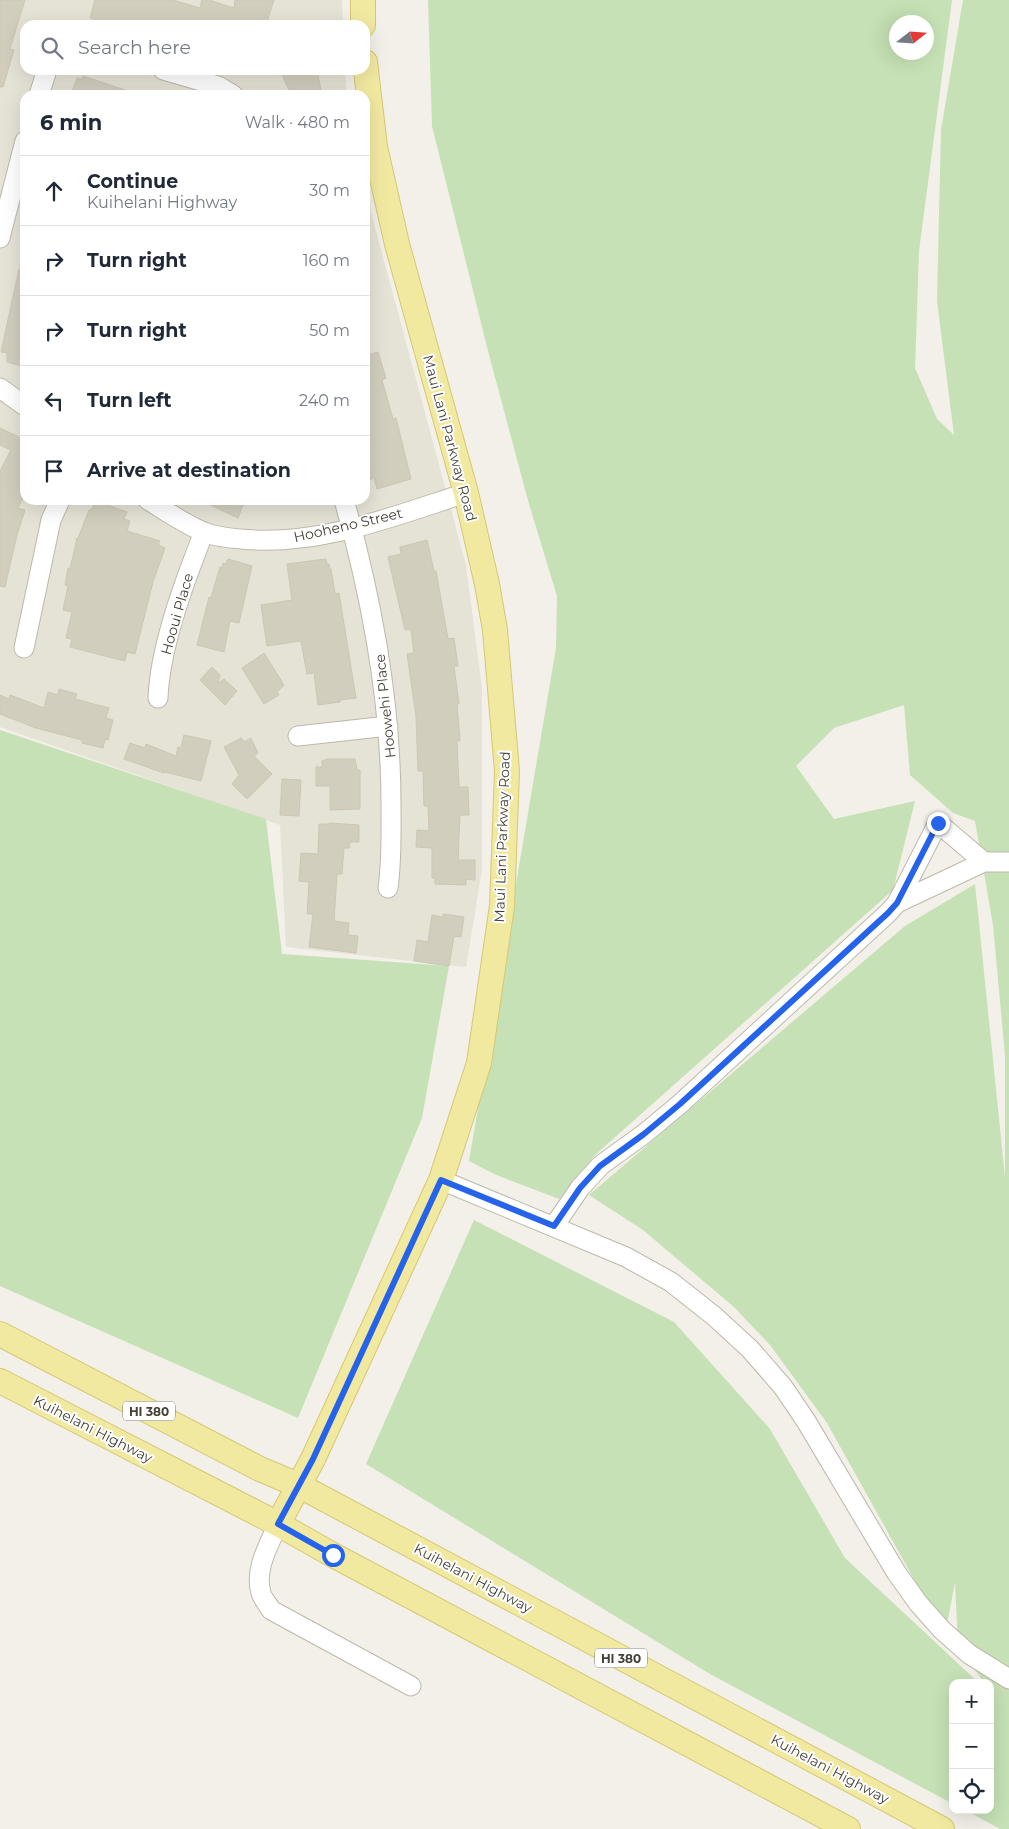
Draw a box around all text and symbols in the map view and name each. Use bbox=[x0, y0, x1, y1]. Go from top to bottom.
north arrow bbox=[889, 15, 934, 60]
search box bbox=[20, 20, 370, 75]
icon: search bbox=[38, 34, 66, 62]
text: Search here bbox=[78, 36, 191, 59]
text: 6 min bbox=[40, 110, 102, 135]
text: Walk · 480 m bbox=[245, 113, 350, 132]
text: Continue bbox=[87, 170, 178, 193]
icon: ahead bbox=[40, 177, 68, 205]
text: 30 m bbox=[309, 181, 350, 200]
text: Kuihelani Highway bbox=[87, 193, 237, 212]
icon: right bbox=[40, 247, 68, 275]
text: Turn right bbox=[87, 249, 187, 272]
text: 160 m bbox=[303, 251, 350, 270]
icon: right bbox=[40, 317, 68, 345]
text: Turn right bbox=[87, 319, 187, 342]
text: 50 m bbox=[309, 321, 350, 340]
street label: Maui Lani Parkway Road bbox=[419, 353, 481, 523]
icon: left bbox=[40, 387, 68, 415]
text: Turn left bbox=[87, 389, 172, 412]
text: 240 m bbox=[299, 391, 350, 410]
icon: arrive bbox=[40, 457, 68, 485]
text: Arrive at destination bbox=[87, 459, 291, 482]
street label: Hooheno Street bbox=[292, 504, 404, 546]
street label: Hooui Place bbox=[157, 571, 197, 657]
street label: Hoowehi Place bbox=[371, 653, 399, 759]
street label: Maui Lani Parkway Road bbox=[490, 751, 514, 923]
route end bbox=[927, 812, 950, 835]
street label: Kuihelani Highway bbox=[30, 1391, 156, 1467]
road number: HI 380 bbox=[123, 1402, 175, 1420]
street label: Kuihelani Highway bbox=[411, 1539, 536, 1617]
route start bbox=[322, 1544, 345, 1567]
road number: HI 380 bbox=[595, 1649, 647, 1668]
map controls bbox=[949, 1679, 994, 1814]
button: + bbox=[949, 1679, 994, 1724]
button: − bbox=[949, 1724, 994, 1769]
street label: Kuihelani Highway bbox=[768, 1730, 893, 1808]
button: locate bbox=[949, 1769, 994, 1814]

